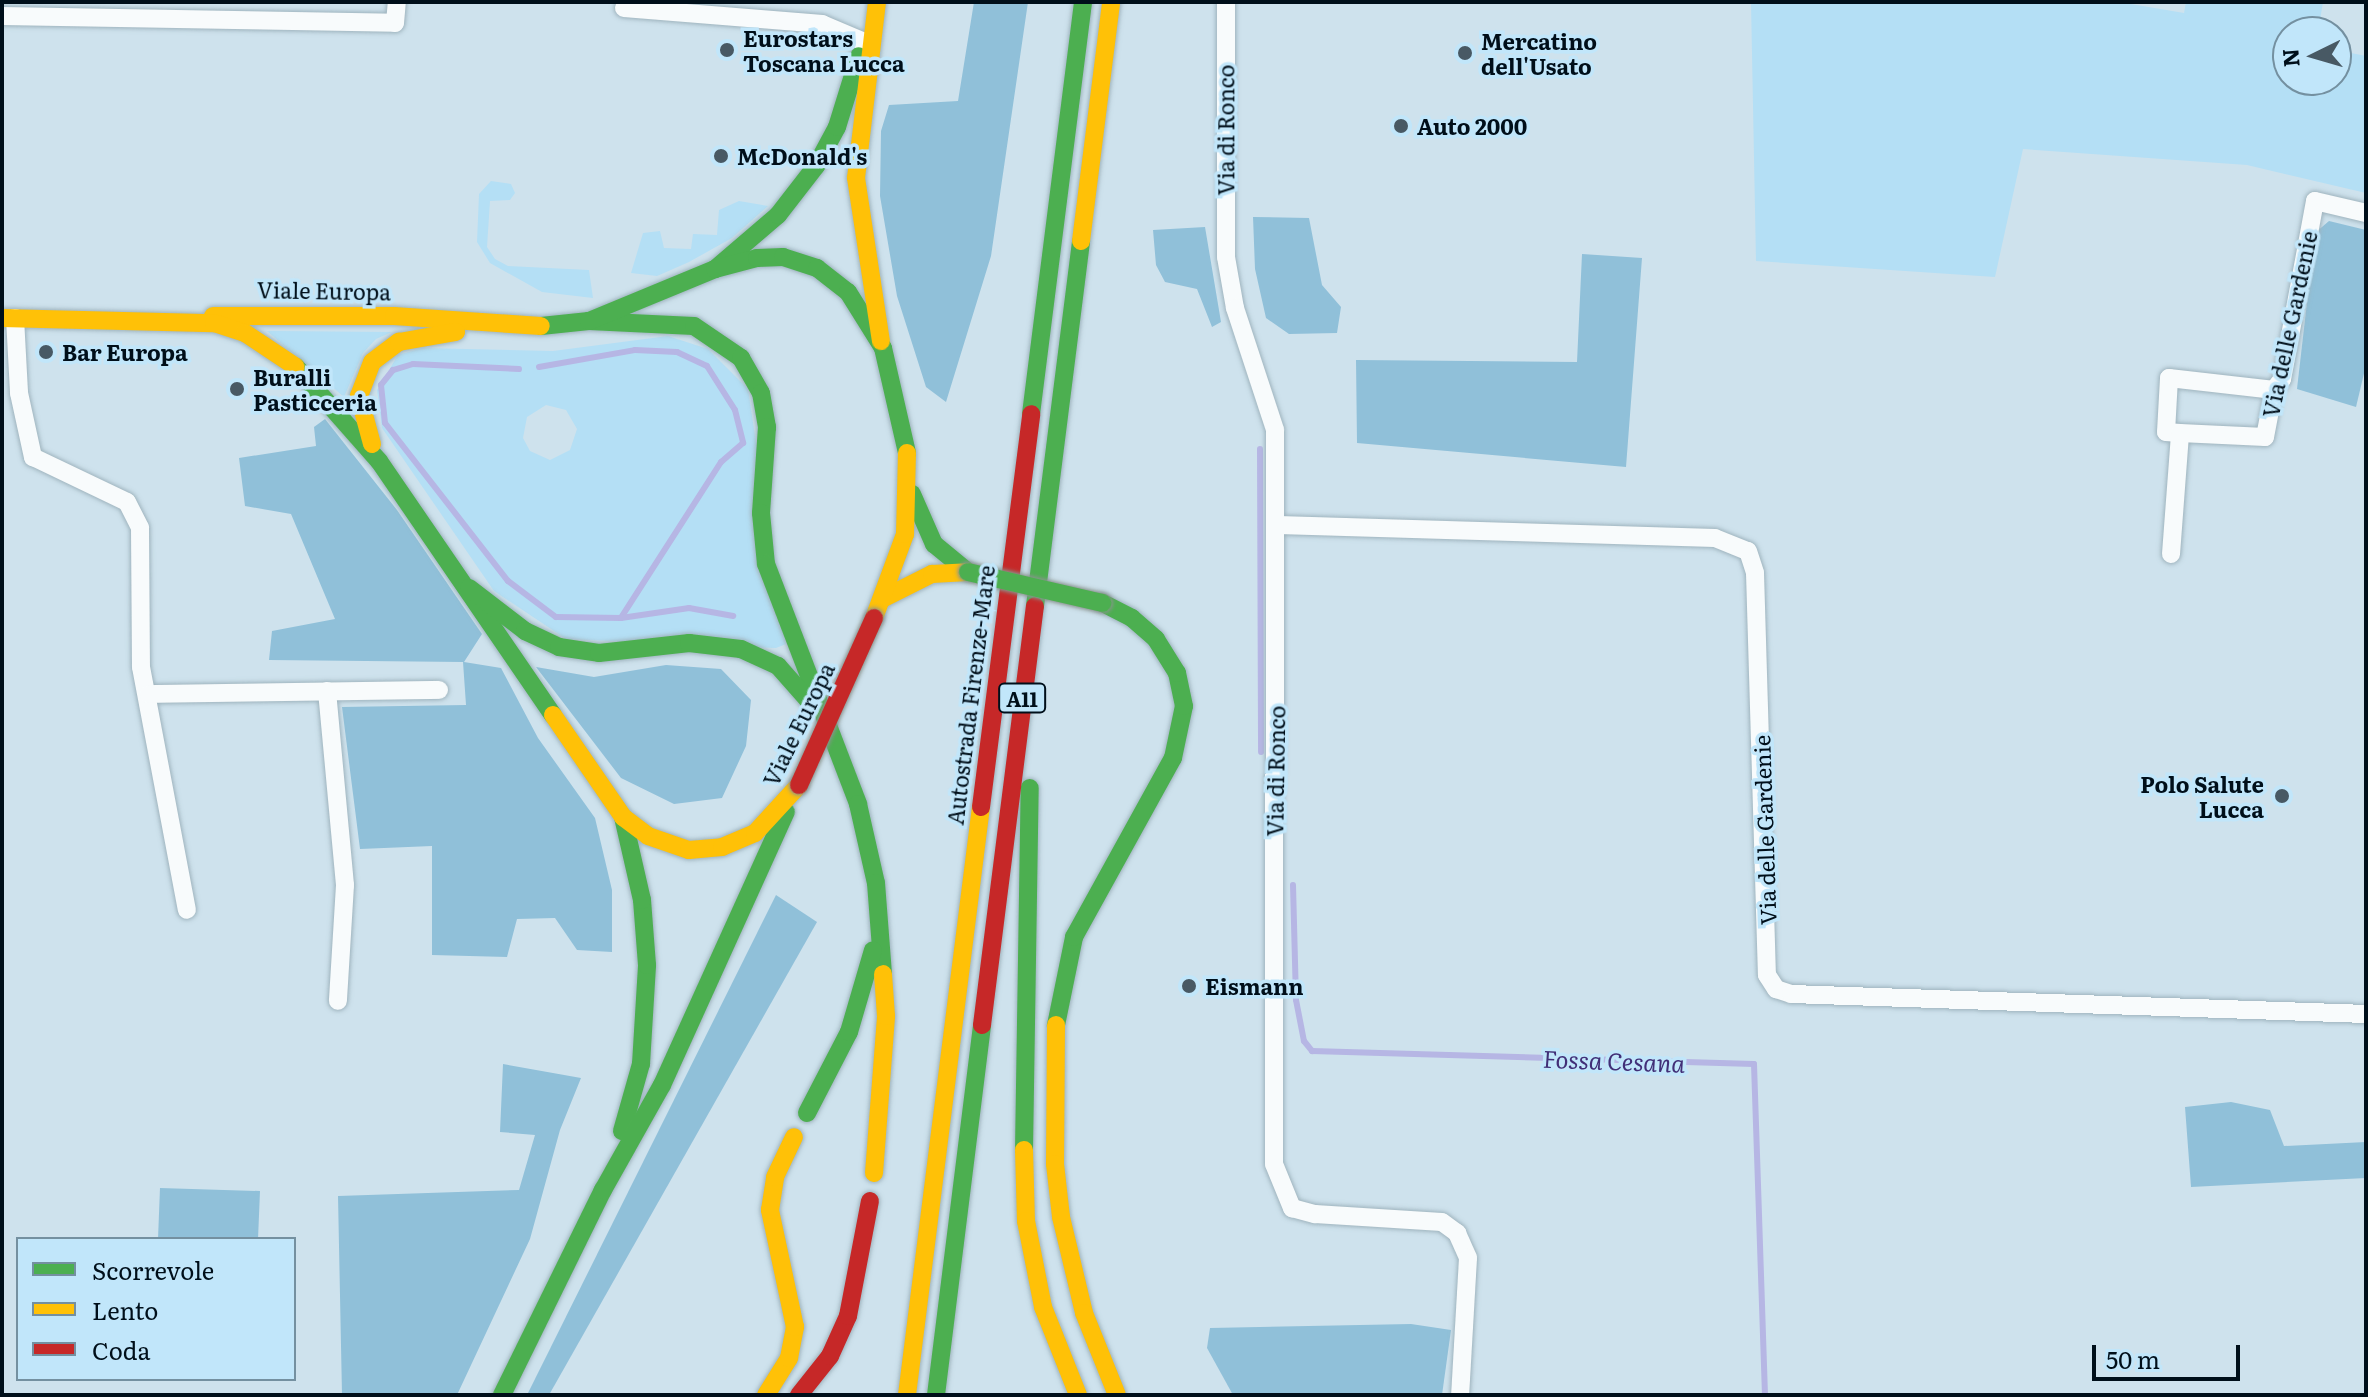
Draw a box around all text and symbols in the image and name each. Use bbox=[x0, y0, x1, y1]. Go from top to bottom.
north arrow bbox=[2272, 16, 2352, 96]
place label: Eurostars Toscana Lucca bbox=[743, 24, 905, 76]
place label: Mercatino dell'Usato bbox=[1481, 27, 1597, 78]
marker: Eurostars Toscana Lucca bbox=[718, 41, 736, 59]
marker: Mercatino dell'Usato bbox=[1456, 44, 1474, 62]
text: N bbox=[2272, 47, 2307, 69]
street label: Via di Ronco bbox=[1212, 65, 1238, 195]
place label: Auto 2000 bbox=[1417, 113, 1527, 139]
marker: Auto 2000 bbox=[1392, 117, 1410, 135]
place label: McDonald's bbox=[737, 143, 867, 169]
marker: McDonald's bbox=[712, 147, 730, 165]
street label: Via delle Gardenie bbox=[2256, 228, 2322, 420]
street label: Viale Europa bbox=[257, 276, 391, 304]
place label: Bar Europa bbox=[62, 339, 188, 365]
marker: Bar Europa bbox=[37, 343, 55, 361]
place label: Buralli Pasticceria bbox=[253, 363, 377, 414]
marker: Buralli Pasticceria bbox=[228, 380, 246, 398]
street label: Autostrada Firenze-Mare bbox=[941, 564, 999, 826]
street label: Viale Europa bbox=[757, 658, 839, 790]
road number: A11 bbox=[998, 682, 1046, 714]
street label: Via di Ronco bbox=[1261, 705, 1289, 837]
street label: Via delle Gardenie bbox=[1747, 734, 1781, 926]
place label: Polo Salute Lucca bbox=[2140, 770, 2264, 822]
marker: Polo Salute Lucca bbox=[2271, 785, 2293, 807]
place label: Eismann bbox=[1205, 973, 1303, 999]
marker: Eismann bbox=[1180, 977, 1198, 995]
water label: Fossa Cesana bbox=[1542, 1043, 1686, 1077]
legend bbox=[16, 1237, 296, 1381]
text: Scorrevole bbox=[92, 1252, 214, 1287]
text: Lento bbox=[92, 1292, 158, 1327]
scale bar bbox=[2096, 1329, 2244, 1379]
text: Coda bbox=[92, 1332, 150, 1367]
text: 50 m bbox=[2106, 1341, 2160, 1376]

